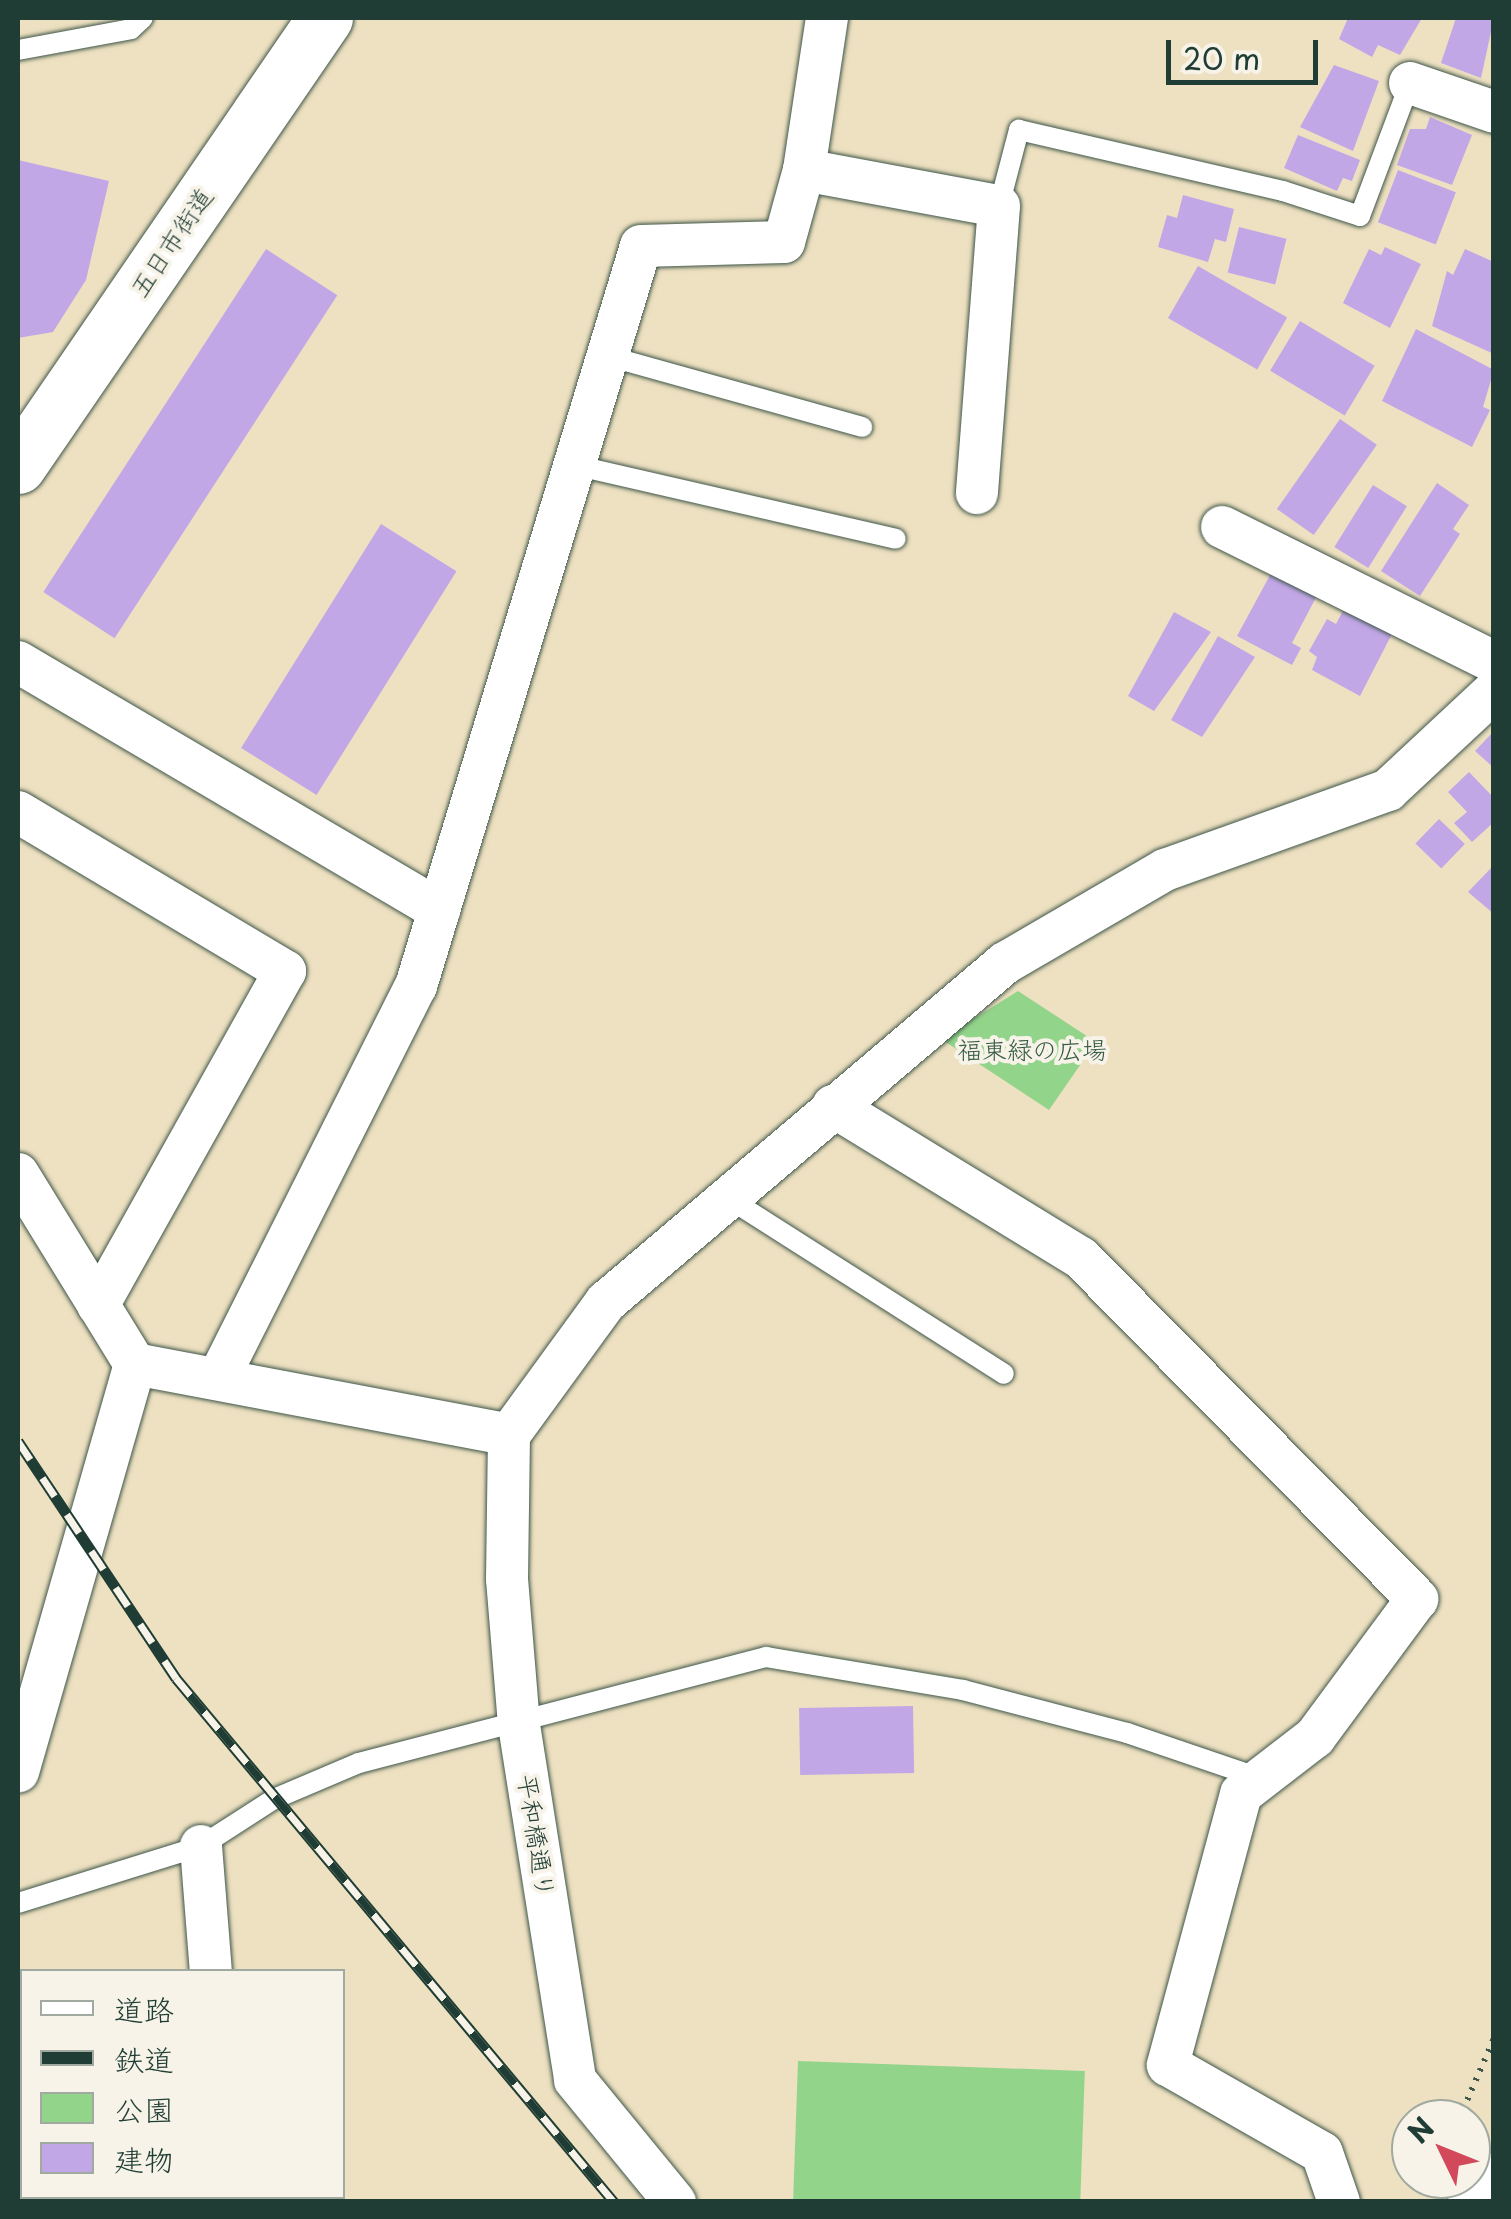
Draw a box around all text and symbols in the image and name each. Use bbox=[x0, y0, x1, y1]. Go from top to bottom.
scale bar bbox=[1171, 20, 1324, 82]
text: 20 m bbox=[1183, 35, 1260, 80]
street label: 五日市街道 bbox=[124, 182, 218, 302]
park label: 福東緑の広場 bbox=[957, 1034, 1107, 1064]
street label: 平和橋通り bbox=[512, 1772, 562, 1900]
legend bbox=[20, 1969, 345, 2199]
text: 道路 bbox=[114, 1986, 174, 2031]
text: 鉄道 bbox=[114, 2036, 174, 2081]
text: 公園 bbox=[114, 2086, 174, 2131]
north arrow bbox=[1391, 2099, 1491, 2199]
text: N bbox=[1397, 2107, 1443, 2152]
text: 建物 bbox=[114, 2136, 174, 2181]

